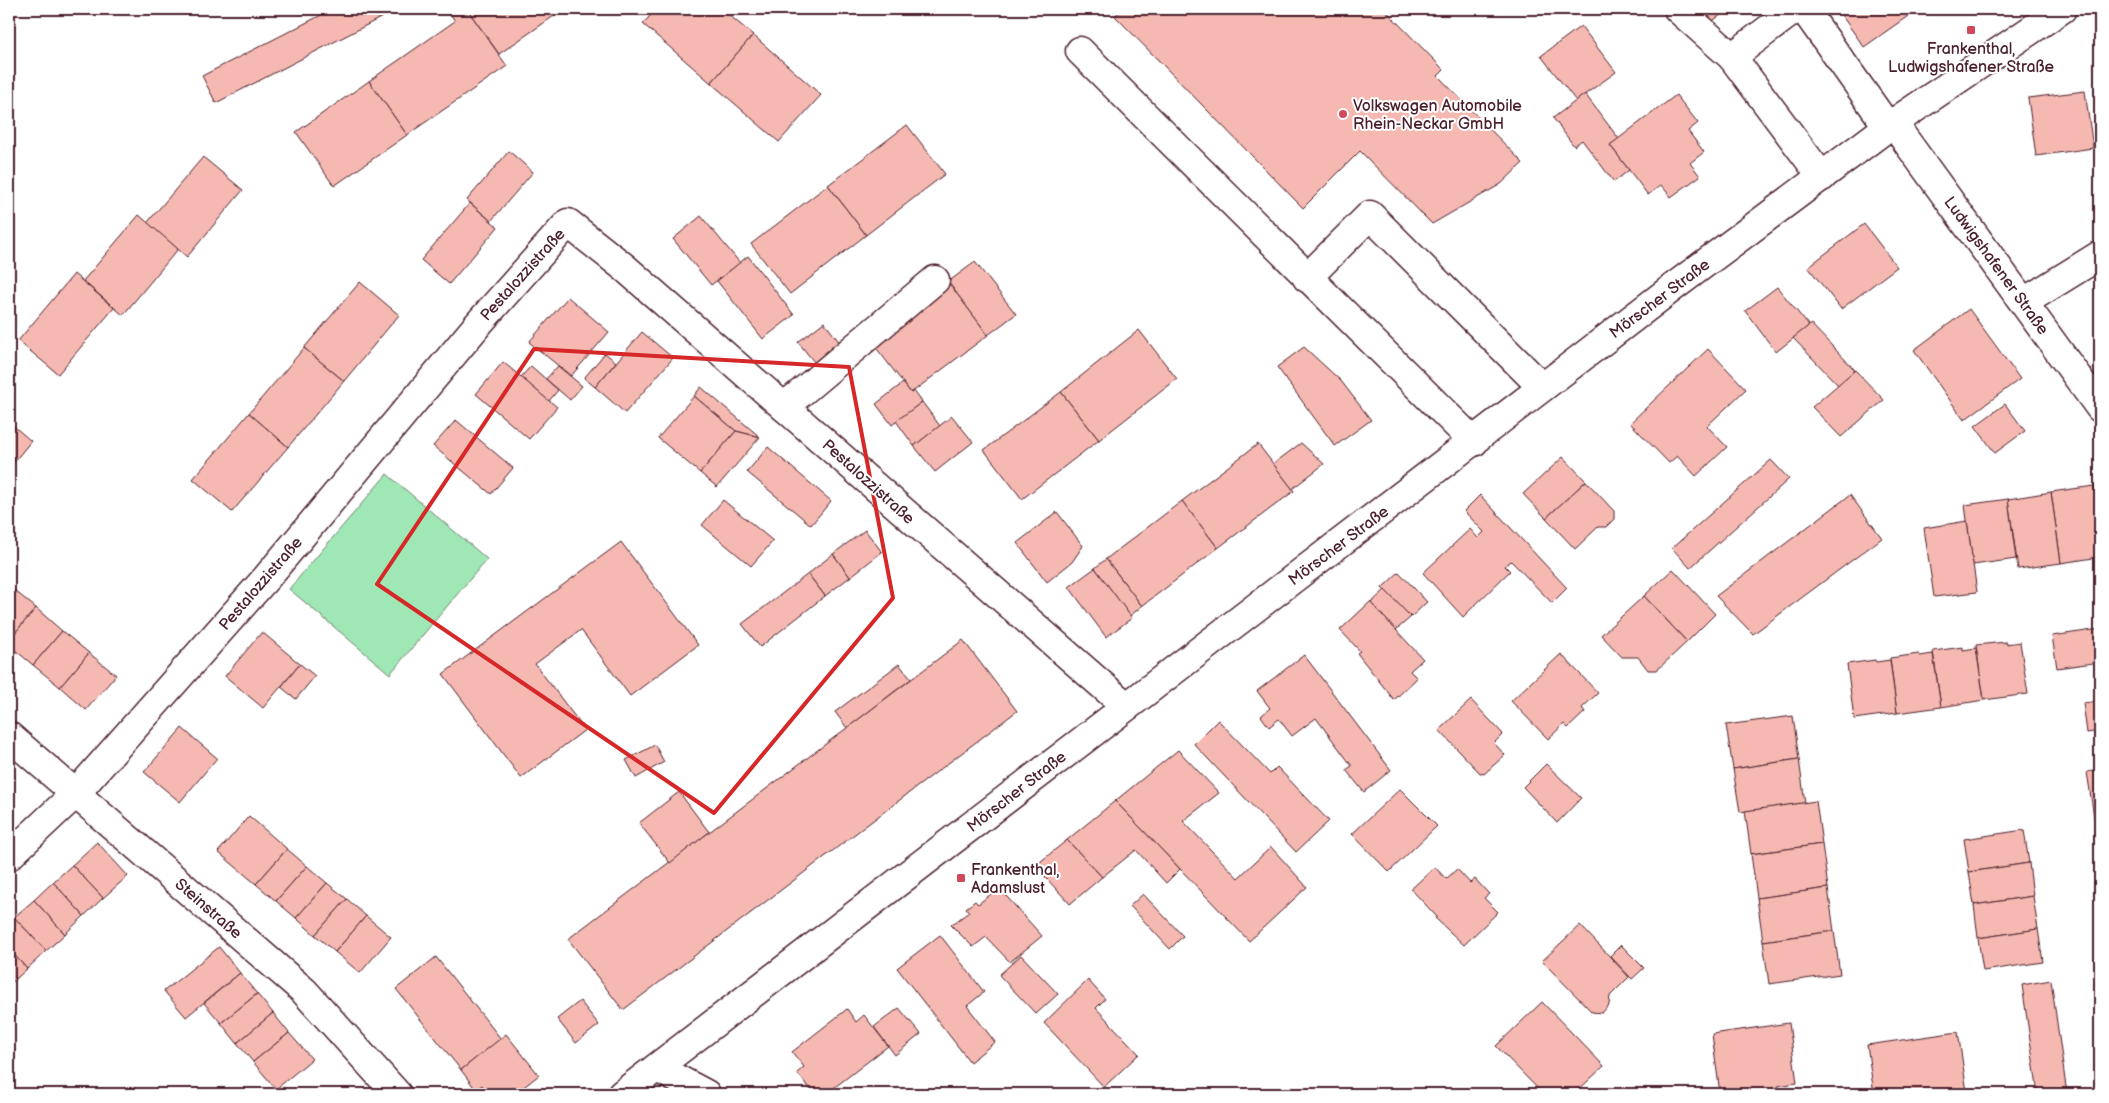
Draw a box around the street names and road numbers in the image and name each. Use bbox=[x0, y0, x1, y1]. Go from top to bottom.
street label: Ludwigshafener Straße bbox=[1939, 193, 2053, 339]
street label: Pestalozzistraße bbox=[477, 225, 570, 325]
street label: Mörscher Straße bbox=[1606, 255, 1714, 343]
street label: Pestalozzistraße bbox=[818, 436, 918, 529]
street label: Mörscher Straße bbox=[1285, 502, 1393, 590]
street label: Pestalozzistraße bbox=[215, 533, 307, 635]
street label: Mörscher Straße bbox=[964, 747, 1071, 837]
street label: Steinstraße bbox=[171, 875, 246, 944]

